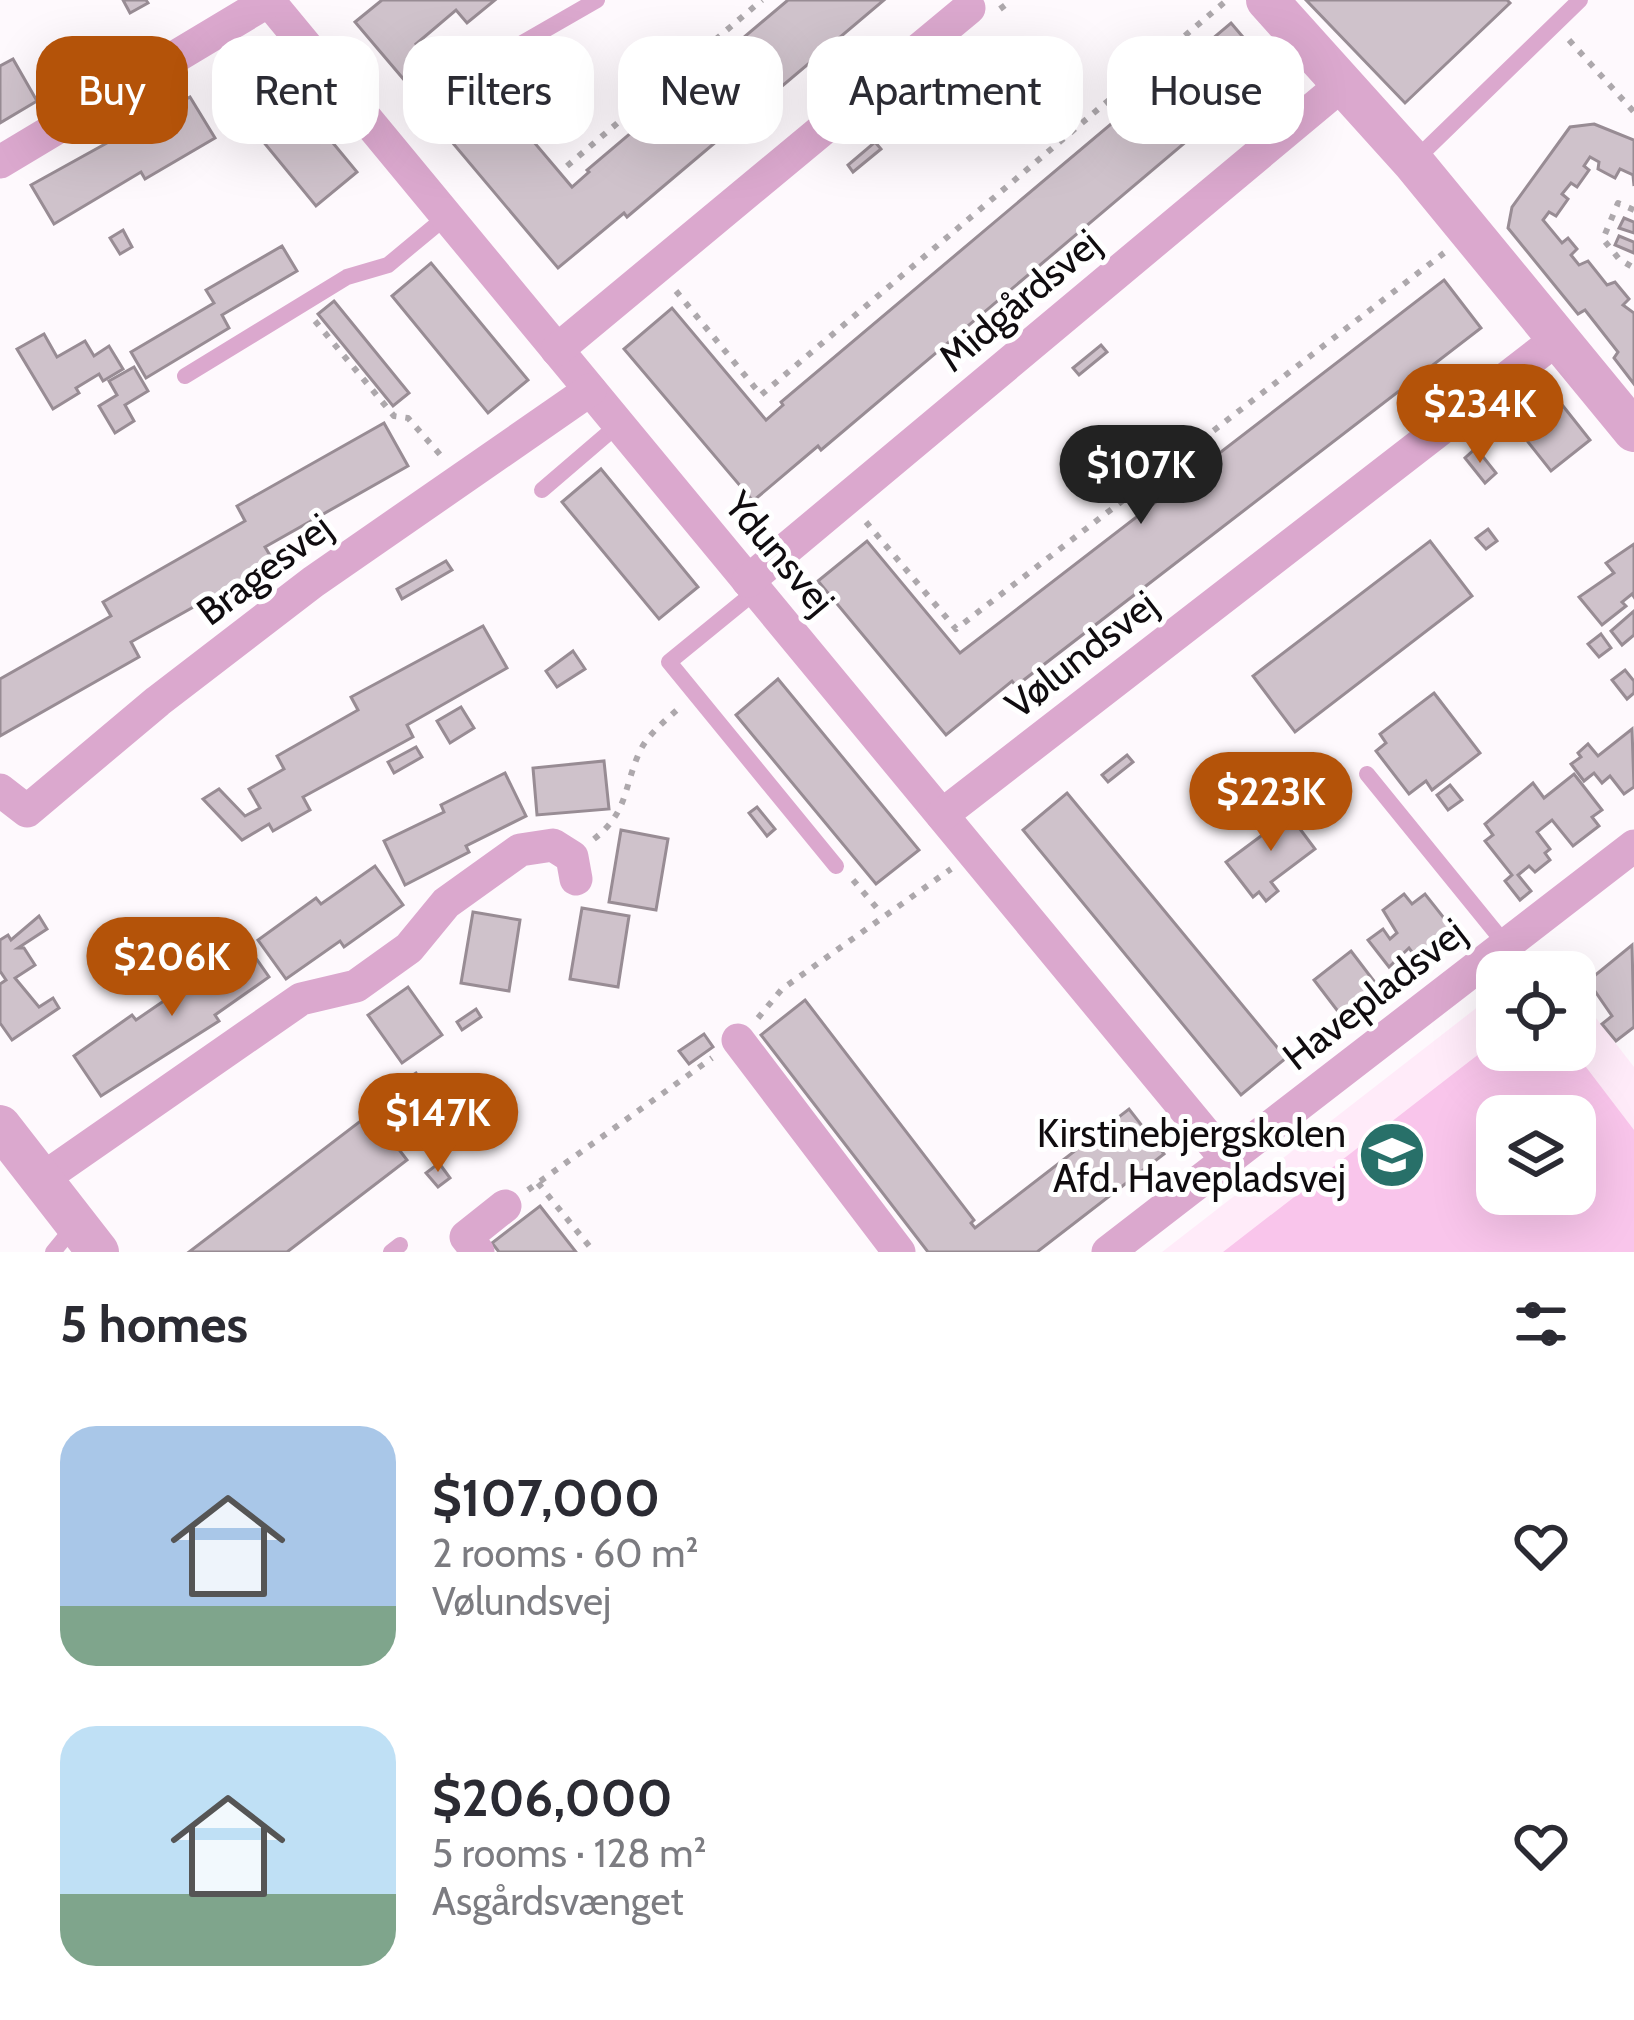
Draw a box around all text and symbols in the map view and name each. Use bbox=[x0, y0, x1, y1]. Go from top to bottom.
chip: Buy bbox=[36, 36, 188, 144]
chip: Rent bbox=[212, 36, 379, 144]
chip: Filters bbox=[403, 36, 594, 144]
chip: New bbox=[618, 36, 783, 144]
chip: Apartment bbox=[807, 36, 1083, 144]
chip: House bbox=[1107, 36, 1304, 144]
street label: Midgårdsvej bbox=[928, 219, 1110, 381]
pin: $234K bbox=[1396, 364, 1564, 466]
text: $234K bbox=[1424, 379, 1536, 427]
pin: $107K bbox=[1057, 425, 1225, 527]
text: $107K bbox=[1087, 440, 1195, 488]
street label: Ydunsvej bbox=[714, 481, 845, 624]
street label: Bragesvej bbox=[187, 503, 341, 635]
street label: Vølundsvej bbox=[996, 580, 1166, 728]
pin: $223K bbox=[1187, 752, 1355, 854]
text: $223K bbox=[1216, 767, 1326, 815]
street label: Havepladsvej bbox=[1273, 908, 1475, 1080]
pin: $206K bbox=[88, 917, 256, 1019]
text: $206K bbox=[113, 932, 231, 980]
map controls bbox=[1476, 951, 1596, 1215]
button: locate bbox=[1476, 951, 1596, 1071]
pin: $147K bbox=[354, 1073, 522, 1175]
text: $147K bbox=[385, 1088, 491, 1136]
button: layers bbox=[1476, 1095, 1596, 1215]
place label: Kirstinebjergskolen Afd. Havepladsvej bbox=[1037, 1109, 1346, 1202]
school or university icon: Kirstinebjergskolen Afd. Havepladsvej bbox=[1357, 1120, 1427, 1190]
icon: filters bbox=[1508, 1291, 1574, 1357]
text: 5 homes bbox=[60, 1293, 248, 1355]
text: $107,000 bbox=[432, 1467, 660, 1529]
icon: home bbox=[156, 1474, 300, 1618]
icon: heart bbox=[1508, 1513, 1574, 1579]
text: 2 rooms · 60 m² bbox=[432, 1529, 698, 1577]
text: Vølundsvej bbox=[432, 1577, 611, 1625]
text: $206,000 bbox=[432, 1767, 673, 1829]
icon: home bbox=[156, 1774, 300, 1918]
icon: heart bbox=[1508, 1813, 1574, 1879]
text: 5 rooms · 128 m² bbox=[432, 1829, 706, 1877]
text: Asgårdsvænget bbox=[432, 1877, 684, 1925]

